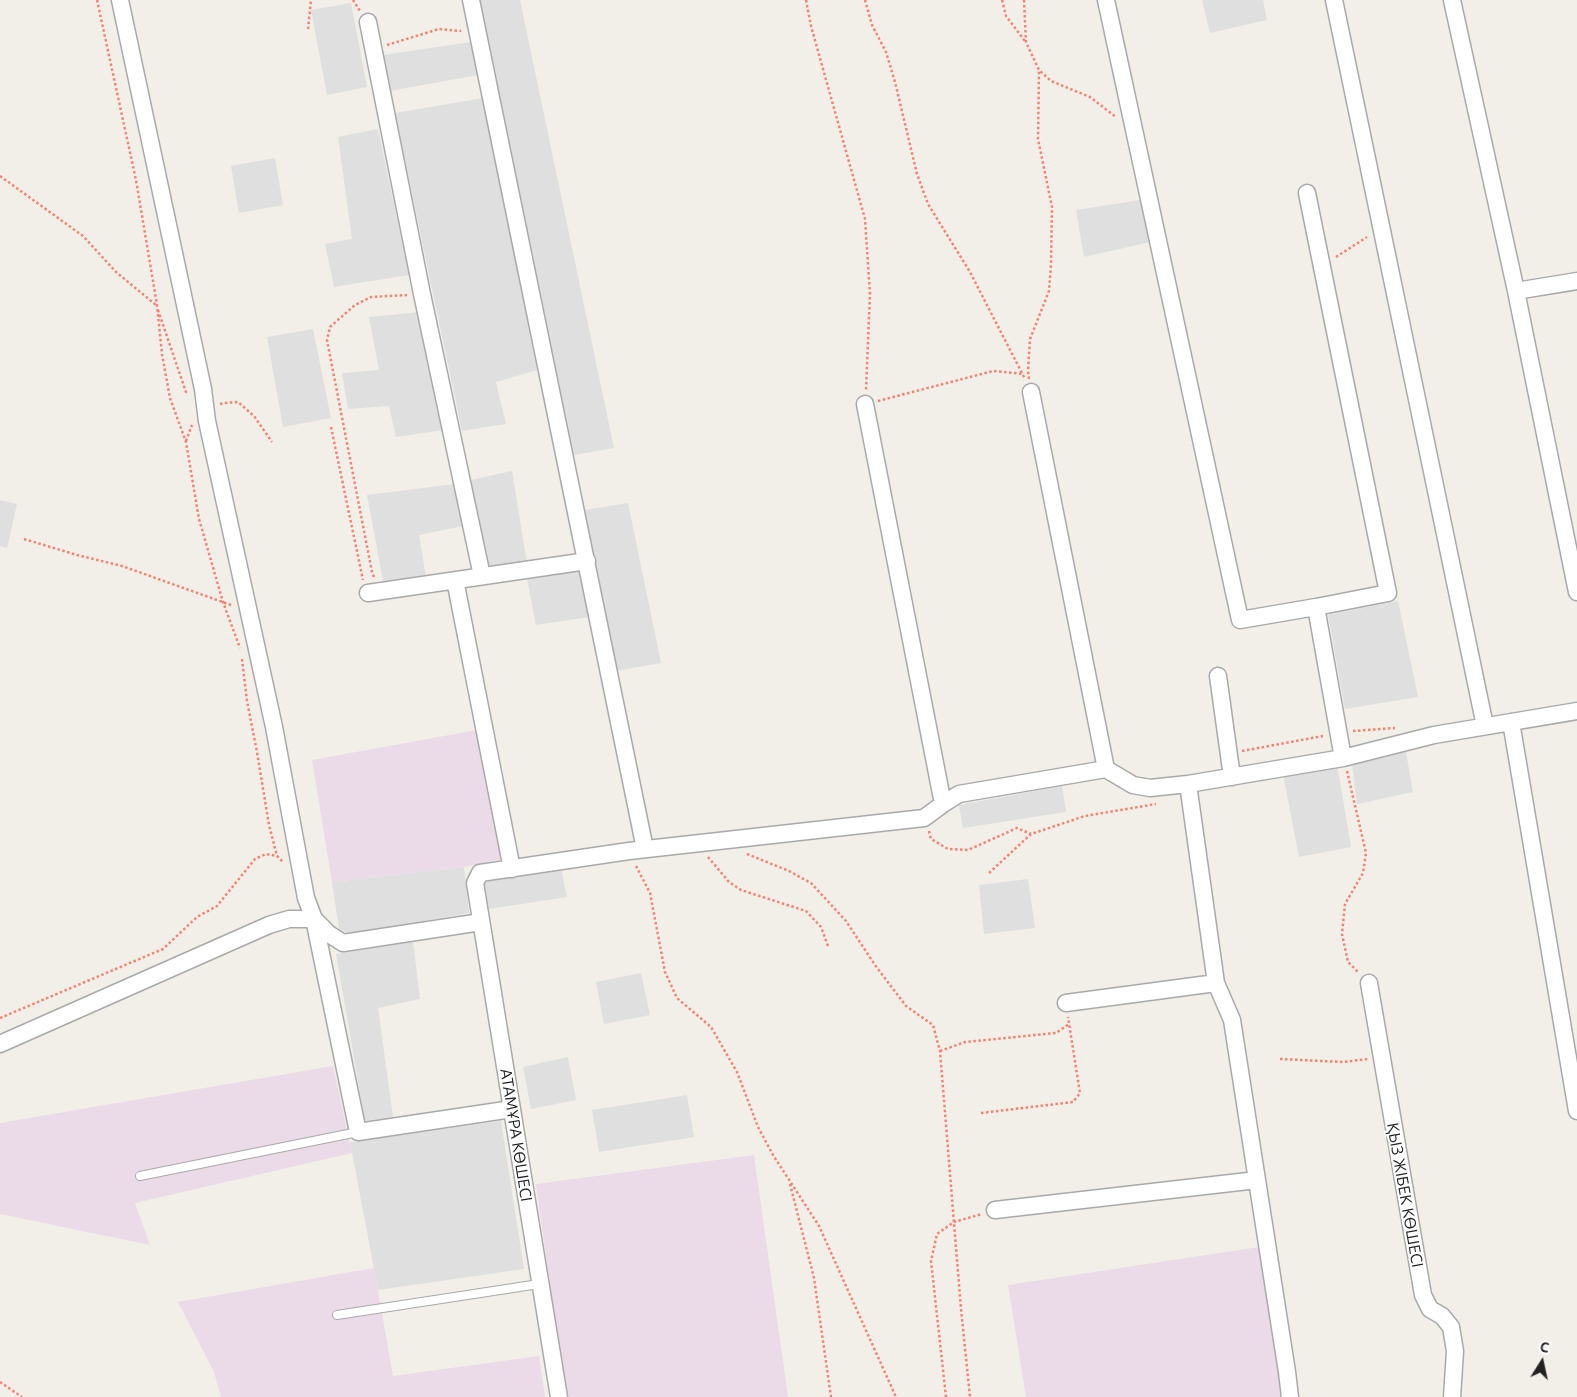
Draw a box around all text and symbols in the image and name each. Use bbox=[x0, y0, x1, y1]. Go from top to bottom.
street label: АТАМҰРА КӨШЕСІ bbox=[496, 1067, 536, 1203]
street label: ҚЫЗ ЖІБЕК КӨШЕСІ bbox=[1383, 1121, 1427, 1269]
north arrow bbox=[1517, 1337, 1567, 1387]
text: С bbox=[1539, 1339, 1550, 1356]

